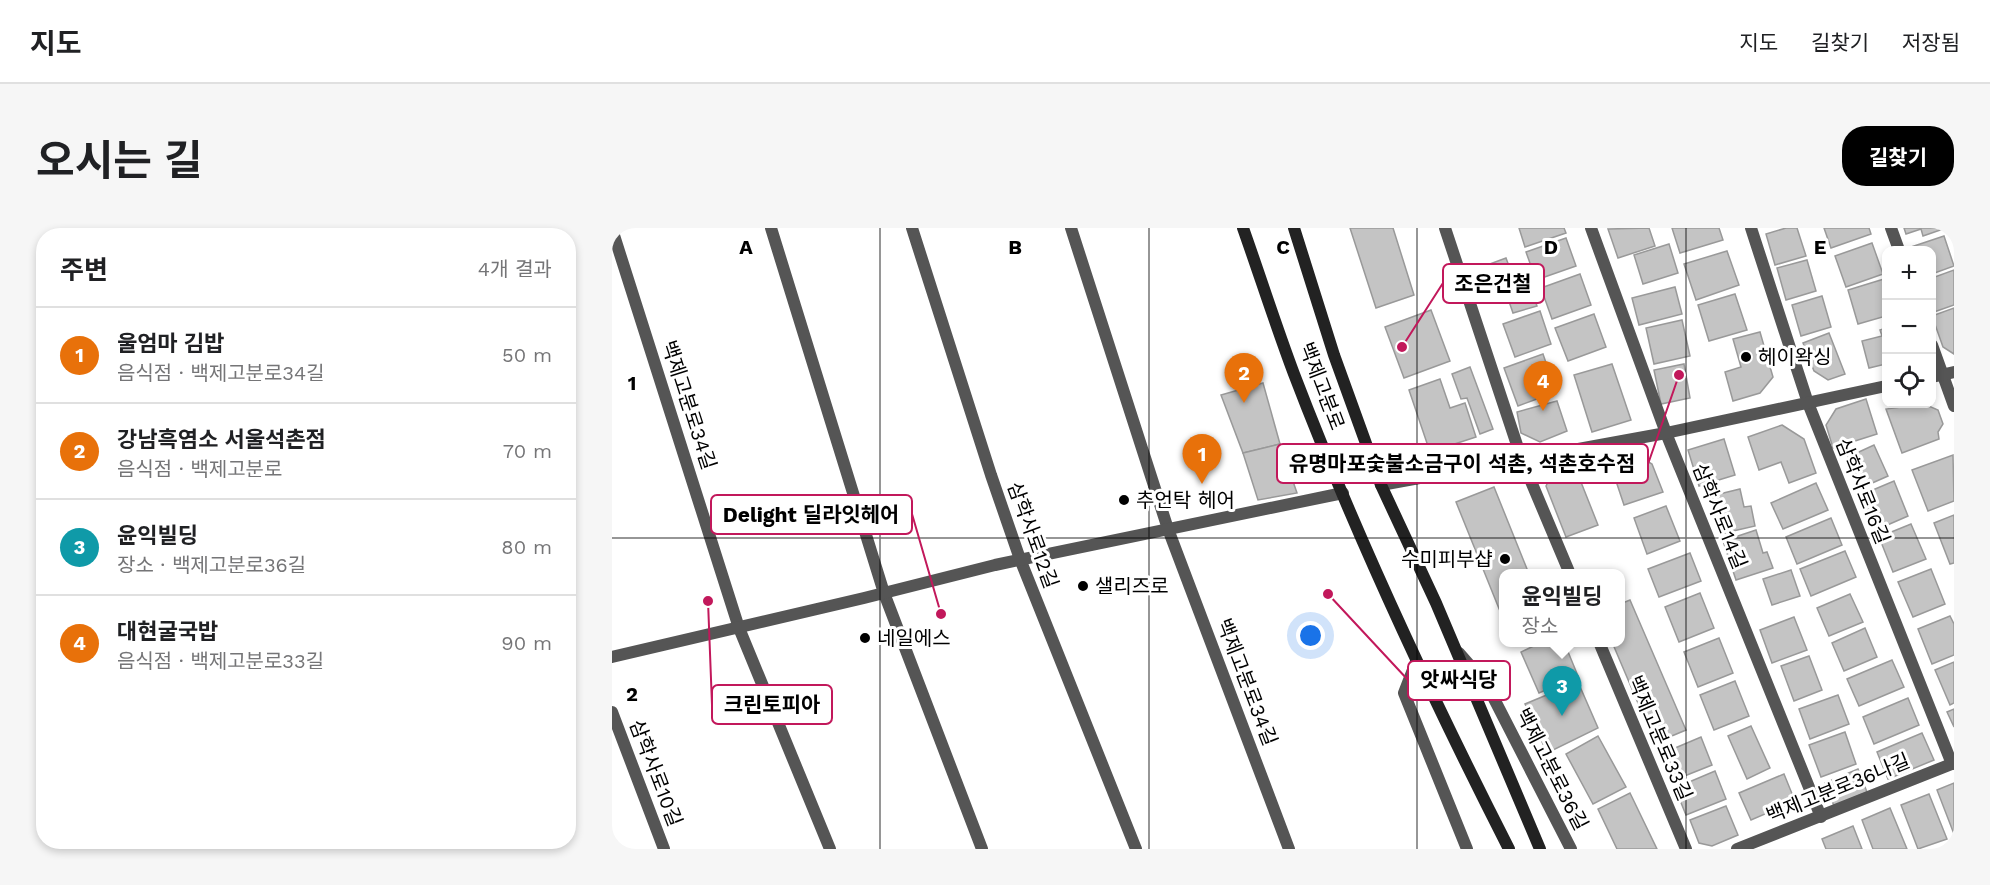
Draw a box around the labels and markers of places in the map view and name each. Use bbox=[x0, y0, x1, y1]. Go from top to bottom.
callout: 조은건철 bbox=[1443, 264, 1544, 303]
place label: 헤이왁싱 bbox=[1758, 345, 1832, 369]
marker: 헤이왁싱 bbox=[1739, 350, 1753, 364]
pin: 2 bbox=[1224, 354, 1264, 403]
pin: 4 bbox=[1524, 362, 1562, 411]
pin: 1 bbox=[1182, 434, 1222, 484]
callout: 유명마포숯불소금구이 석촌, 석촌호수점 bbox=[1277, 444, 1648, 483]
place label: 추언탁 헤어 bbox=[1136, 488, 1235, 512]
marker: 추언탁 헤어 bbox=[1117, 493, 1131, 507]
callout: Delight 딜라잇헤어 bbox=[711, 495, 912, 534]
place label: 수미피부샵 bbox=[1401, 547, 1493, 571]
marker: 수미피부샵 bbox=[1498, 552, 1512, 566]
place label: 샐리즈로 bbox=[1095, 574, 1169, 598]
marker: 샐리즈로 bbox=[1076, 579, 1090, 593]
place label: 네일에스 bbox=[877, 626, 951, 650]
marker: 네일에스 bbox=[858, 631, 872, 645]
callout: 앗싸식당 bbox=[1408, 661, 1510, 700]
pin: 3 bbox=[1542, 666, 1582, 716]
callout: 크린토피아 bbox=[712, 685, 832, 724]

